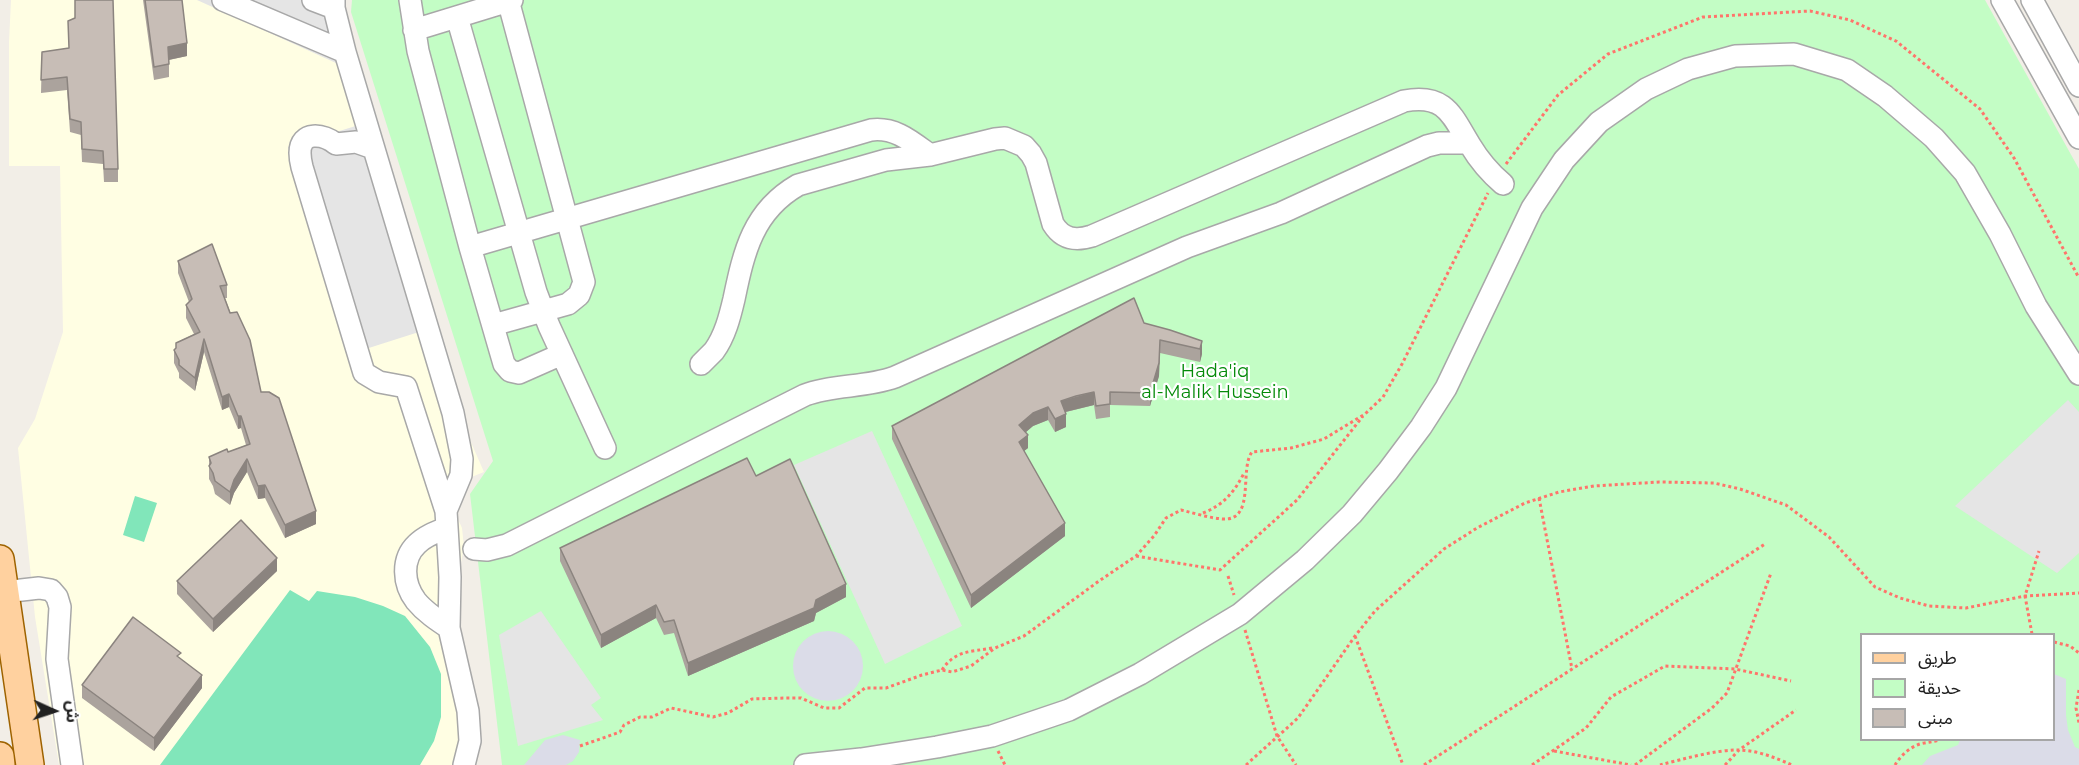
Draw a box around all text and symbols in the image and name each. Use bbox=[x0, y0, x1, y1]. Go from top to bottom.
park label: Hada'iq al-Malik Hussein bbox=[1141, 361, 1289, 404]
legend bbox=[1860, 633, 2055, 741]
text: طريق bbox=[1918, 647, 1957, 669]
text: حديقة bbox=[1918, 677, 1961, 699]
north arrow bbox=[24, 681, 84, 741]
text: ش bbox=[62, 701, 83, 723]
text: مبنى bbox=[1918, 707, 1953, 729]

